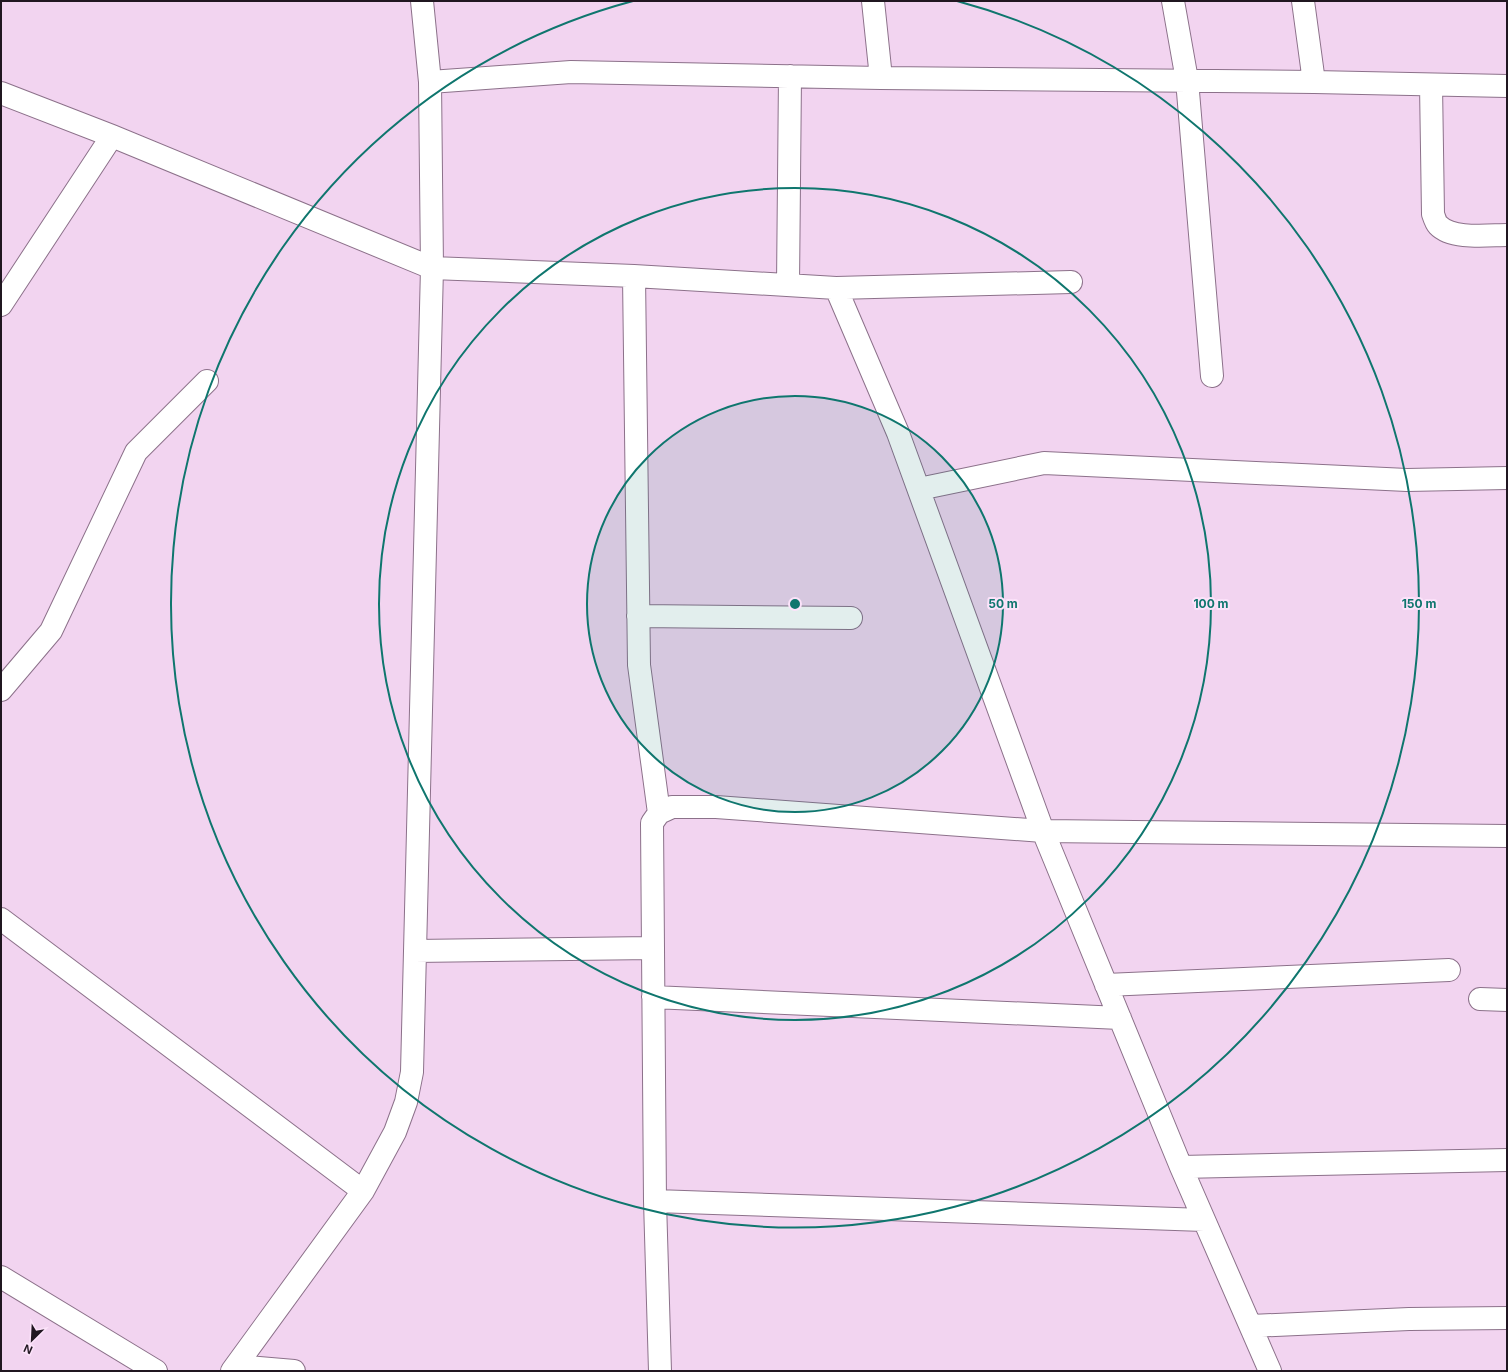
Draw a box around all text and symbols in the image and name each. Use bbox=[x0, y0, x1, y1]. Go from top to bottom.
text: 50 m bbox=[988, 596, 1018, 611]
text: 100 m bbox=[1193, 596, 1229, 611]
text: 150 m bbox=[1402, 596, 1436, 611]
centre of rings bbox=[788, 597, 802, 611]
north arrow bbox=[12, 1320, 52, 1360]
text: N bbox=[21, 1341, 35, 1357]

